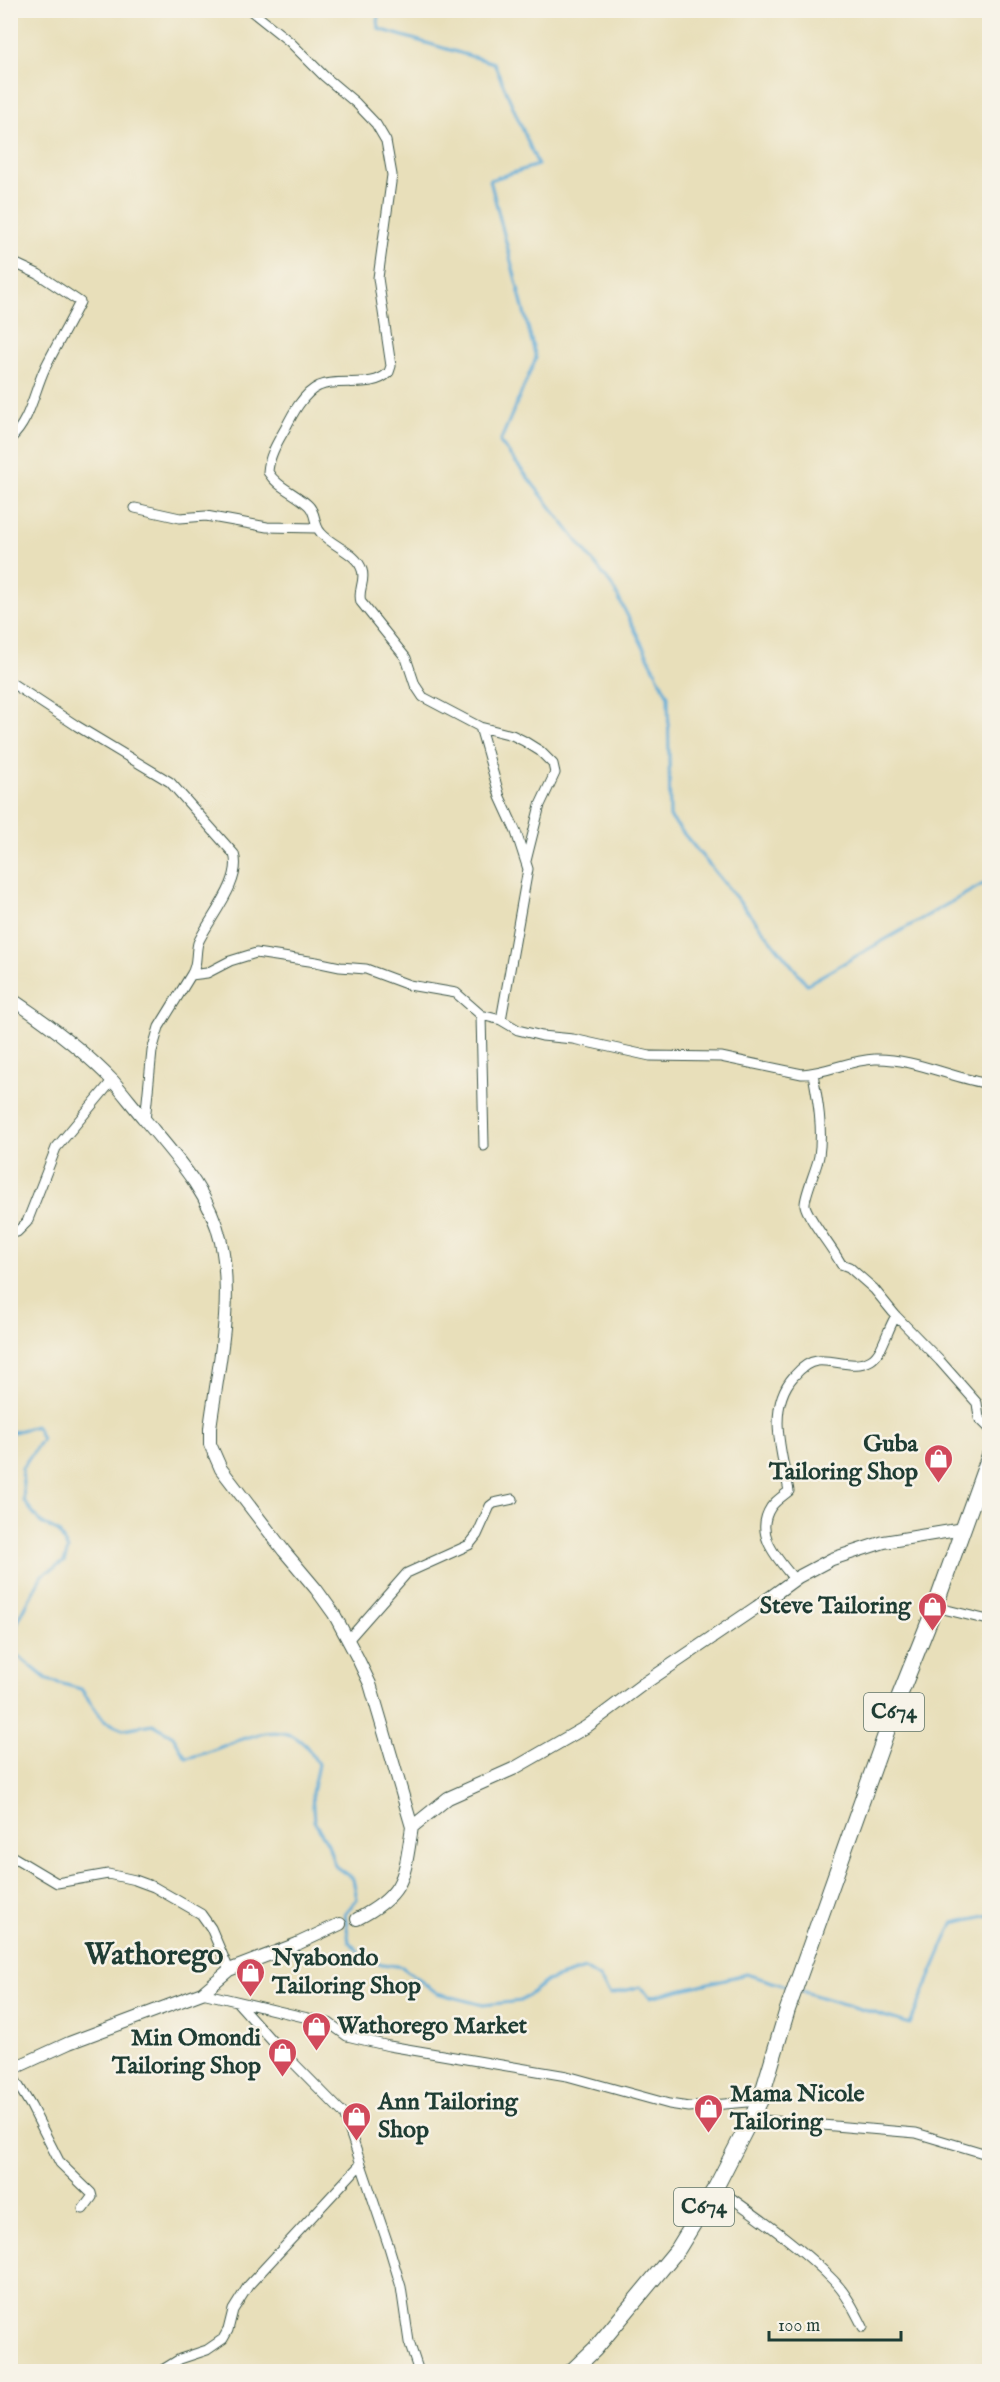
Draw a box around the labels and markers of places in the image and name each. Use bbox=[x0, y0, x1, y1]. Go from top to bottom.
place label: Guba Tailoring Shop bbox=[768, 1429, 919, 1488]
shop icon: Guba Tailoring Shop bbox=[923, 1442, 955, 1484]
shop icon: Steve Tailoring bbox=[916, 1590, 948, 1632]
place label: Steve Tailoring bbox=[760, 1591, 912, 1622]
place label: Nyabondo Tailoring Shop bbox=[271, 1943, 421, 2002]
shop icon: Nyabondo Tailoring Shop bbox=[235, 1956, 267, 1998]
shop icon: Wathorego Market bbox=[300, 2010, 332, 2052]
place label: Wathorego Market bbox=[336, 2011, 528, 2042]
place label: Min Omondi Tailoring Shop bbox=[111, 2023, 262, 2082]
shop icon: Min Omondi Tailoring Shop bbox=[266, 2036, 298, 2078]
place label: Mama Nicole Tailoring bbox=[729, 2079, 865, 2138]
place label: Ann Tailoring Shop bbox=[377, 2087, 519, 2146]
shop icon: Mama Nicole Tailoring bbox=[693, 2092, 725, 2134]
shop icon: Ann Tailoring Shop bbox=[341, 2100, 373, 2142]

